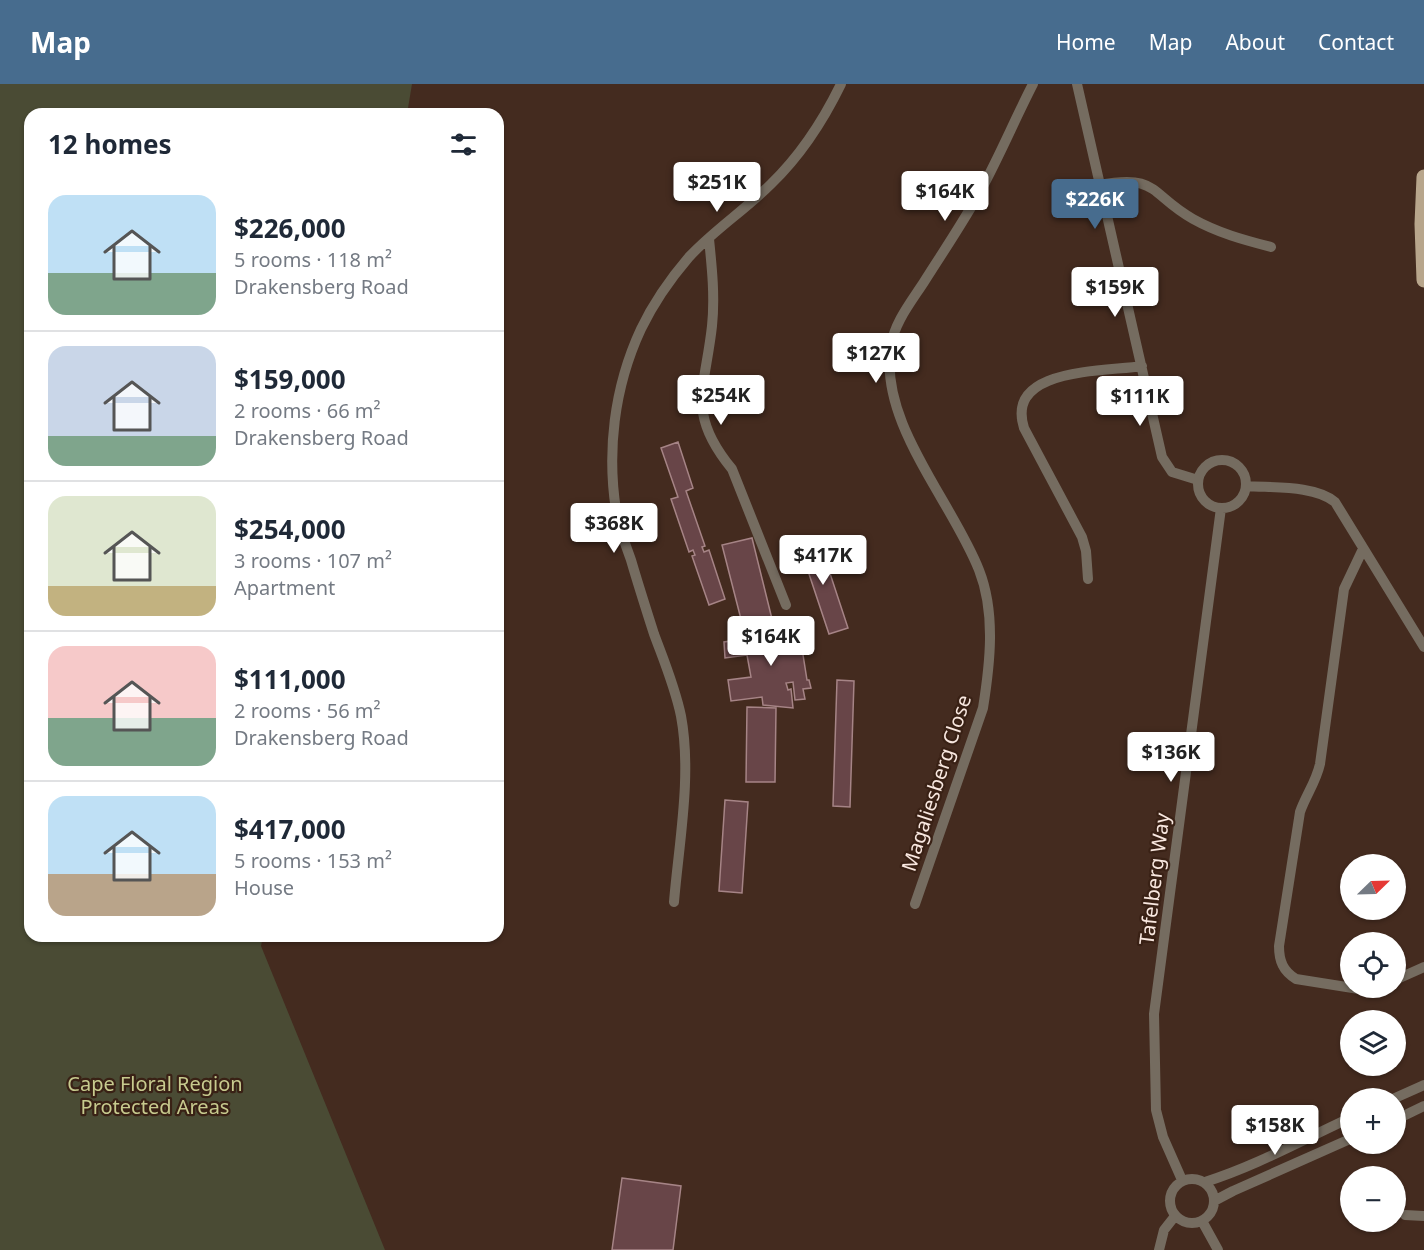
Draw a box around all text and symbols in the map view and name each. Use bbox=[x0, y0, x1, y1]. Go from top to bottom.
text: Map bbox=[30, 23, 91, 61]
text: Home bbox=[1056, 28, 1116, 56]
text: Map bbox=[1149, 28, 1192, 56]
text: About bbox=[1225, 28, 1285, 56]
text: Contact bbox=[1318, 28, 1394, 56]
text: 12 homes bbox=[48, 126, 172, 162]
icon: filters bbox=[447, 128, 480, 161]
pin: $251K bbox=[675, 162, 759, 213]
text: $251K bbox=[687, 168, 747, 195]
pin: $164K bbox=[903, 171, 987, 222]
text: $164K bbox=[915, 177, 975, 204]
pin: $226K bbox=[1053, 179, 1137, 230]
text: $226K bbox=[1065, 185, 1125, 212]
text: $226,000 bbox=[234, 210, 346, 246]
icon: home bbox=[96, 219, 168, 291]
text: 5 rooms · 118 m² bbox=[234, 246, 392, 273]
pin: $159K bbox=[1073, 267, 1157, 318]
text: Drakensberg Road bbox=[234, 273, 409, 300]
text: $159K bbox=[1085, 273, 1145, 300]
pin: $127K bbox=[834, 333, 918, 384]
text: $127K bbox=[846, 339, 906, 366]
text: $159,000 bbox=[234, 361, 346, 397]
icon: home bbox=[96, 370, 168, 442]
pin: $254K bbox=[679, 375, 763, 426]
pin: $111K bbox=[1098, 376, 1182, 427]
text: $254K bbox=[691, 381, 751, 408]
text: $111K bbox=[1110, 382, 1170, 409]
text: 2 rooms · 66 m² bbox=[234, 397, 381, 424]
text: Drakensberg Road bbox=[234, 424, 409, 451]
pin: $368K bbox=[572, 503, 656, 554]
text: $368K bbox=[584, 509, 644, 536]
text: $254,000 bbox=[234, 511, 346, 547]
icon: home bbox=[96, 520, 168, 592]
pin: $417K bbox=[781, 535, 865, 586]
text: $417K bbox=[793, 541, 853, 568]
text: 3 rooms · 107 m² bbox=[234, 547, 392, 574]
text: Apartment bbox=[234, 574, 335, 601]
pin: $164K bbox=[729, 616, 813, 667]
text: $164K bbox=[741, 622, 801, 649]
text: $111,000 bbox=[234, 661, 346, 697]
icon: home bbox=[96, 670, 168, 742]
street label: Magaliesberg Close bbox=[895, 691, 977, 875]
text: 2 rooms · 56 m² bbox=[234, 697, 381, 724]
text: Drakensberg Road bbox=[234, 724, 409, 751]
pin: $136K bbox=[1129, 732, 1213, 783]
text: $136K bbox=[1141, 738, 1201, 765]
text: $417,000 bbox=[234, 811, 346, 847]
street label: Tafelberg Way bbox=[1133, 811, 1176, 947]
icon: home bbox=[96, 820, 168, 892]
text: 5 rooms · 153 m² bbox=[234, 847, 392, 874]
north arrow bbox=[1340, 854, 1406, 920]
map controls bbox=[1340, 854, 1406, 1232]
text: House bbox=[234, 874, 294, 901]
button: locate bbox=[1340, 932, 1406, 998]
button: layers bbox=[1340, 1010, 1406, 1076]
park label: Cape Floral Region Protected Areas bbox=[67, 1070, 243, 1120]
button: + bbox=[1340, 1088, 1406, 1154]
pin: $158K bbox=[1233, 1105, 1317, 1156]
text: $158K bbox=[1245, 1111, 1305, 1138]
button: − bbox=[1340, 1166, 1406, 1232]

